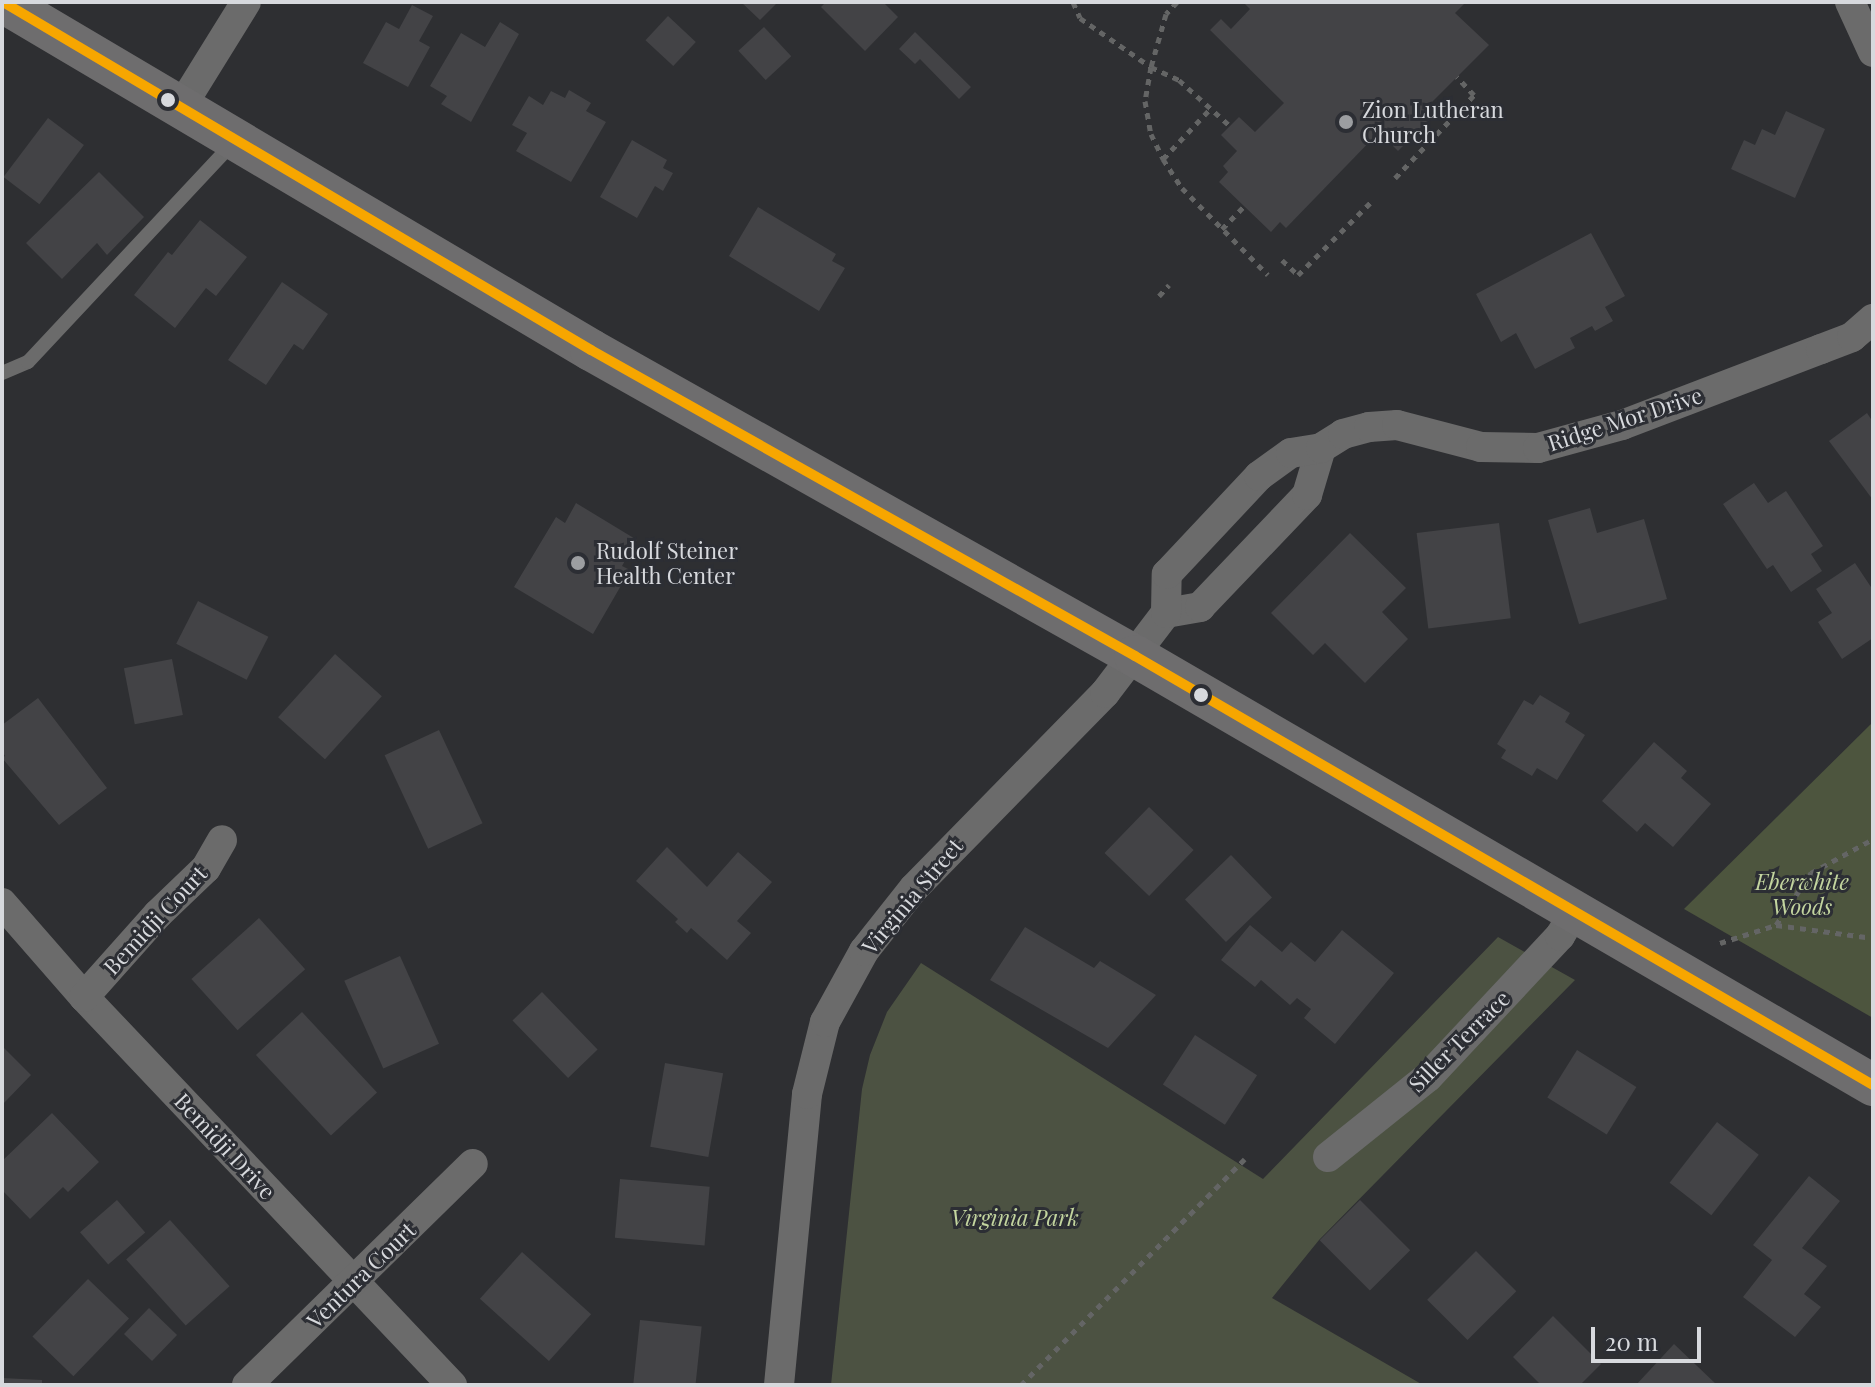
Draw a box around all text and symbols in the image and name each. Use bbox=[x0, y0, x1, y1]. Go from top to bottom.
unlabelled marker bbox=[160, 92, 176, 108]
place label: Zion Lutheran Church bbox=[1362, 96, 1504, 148]
marker: Zion Lutheran Church bbox=[1337, 113, 1355, 131]
street label: Ridge Mor Drive bbox=[1544, 382, 1706, 456]
place label: Rudolf Steiner Health Center bbox=[596, 537, 738, 588]
marker: Rudolf Steiner Health Center bbox=[567, 552, 589, 574]
unlabelled marker bbox=[1193, 687, 1209, 703]
street label: Virginia Street bbox=[856, 833, 968, 959]
street label: Bemidji Court bbox=[98, 860, 212, 980]
park label: Eberwhite Woods bbox=[1755, 868, 1849, 920]
street label: Siller Terrace bbox=[1403, 985, 1515, 1097]
street label: Bemidji Drive bbox=[169, 1088, 281, 1204]
park label: Virginia Park bbox=[951, 1205, 1079, 1231]
street label: Ventura Court bbox=[301, 1216, 421, 1334]
scale bar bbox=[1595, 1311, 1705, 1361]
text: 20 m bbox=[1605, 1325, 1658, 1357]

